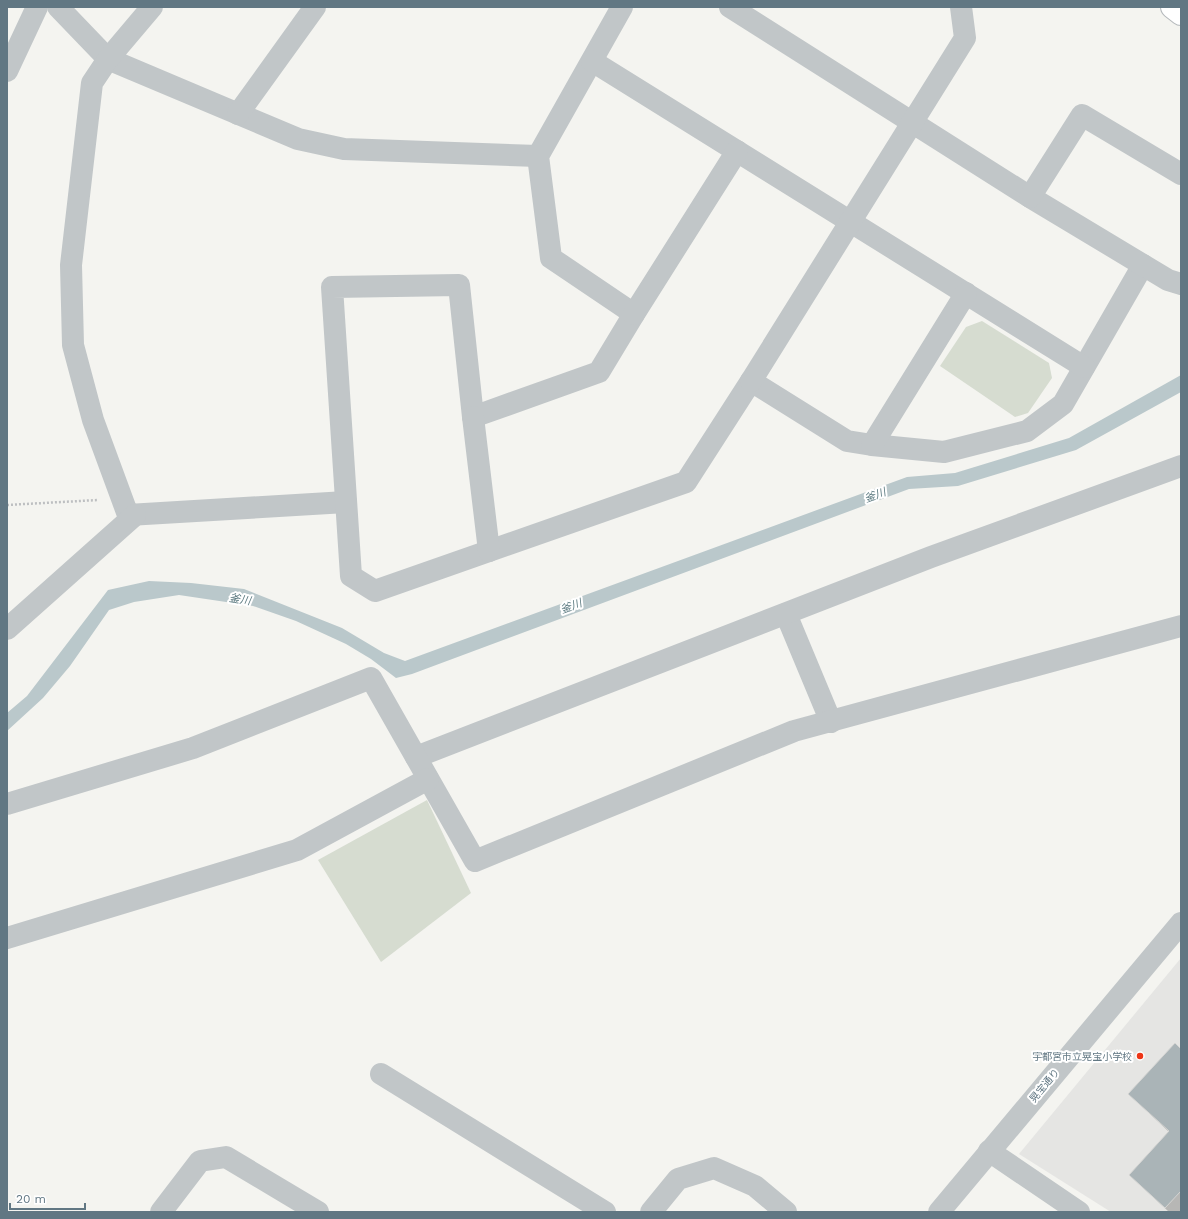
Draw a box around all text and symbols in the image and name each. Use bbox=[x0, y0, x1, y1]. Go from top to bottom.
water label: 釜川 bbox=[863, 485, 889, 505]
water label: 釜川 bbox=[228, 591, 253, 608]
water label: 釜川 bbox=[559, 596, 585, 616]
place label: 宇都宮市立晃宝小学校 bbox=[1032, 1051, 1132, 1062]
marker: 宇都宮市立晃宝小学校 bbox=[1135, 1051, 1145, 1061]
street label: 晃宝通り bbox=[1027, 1066, 1061, 1104]
scale bar bbox=[10, 1185, 85, 1211]
text: 20 m bbox=[16, 1192, 46, 1206]

